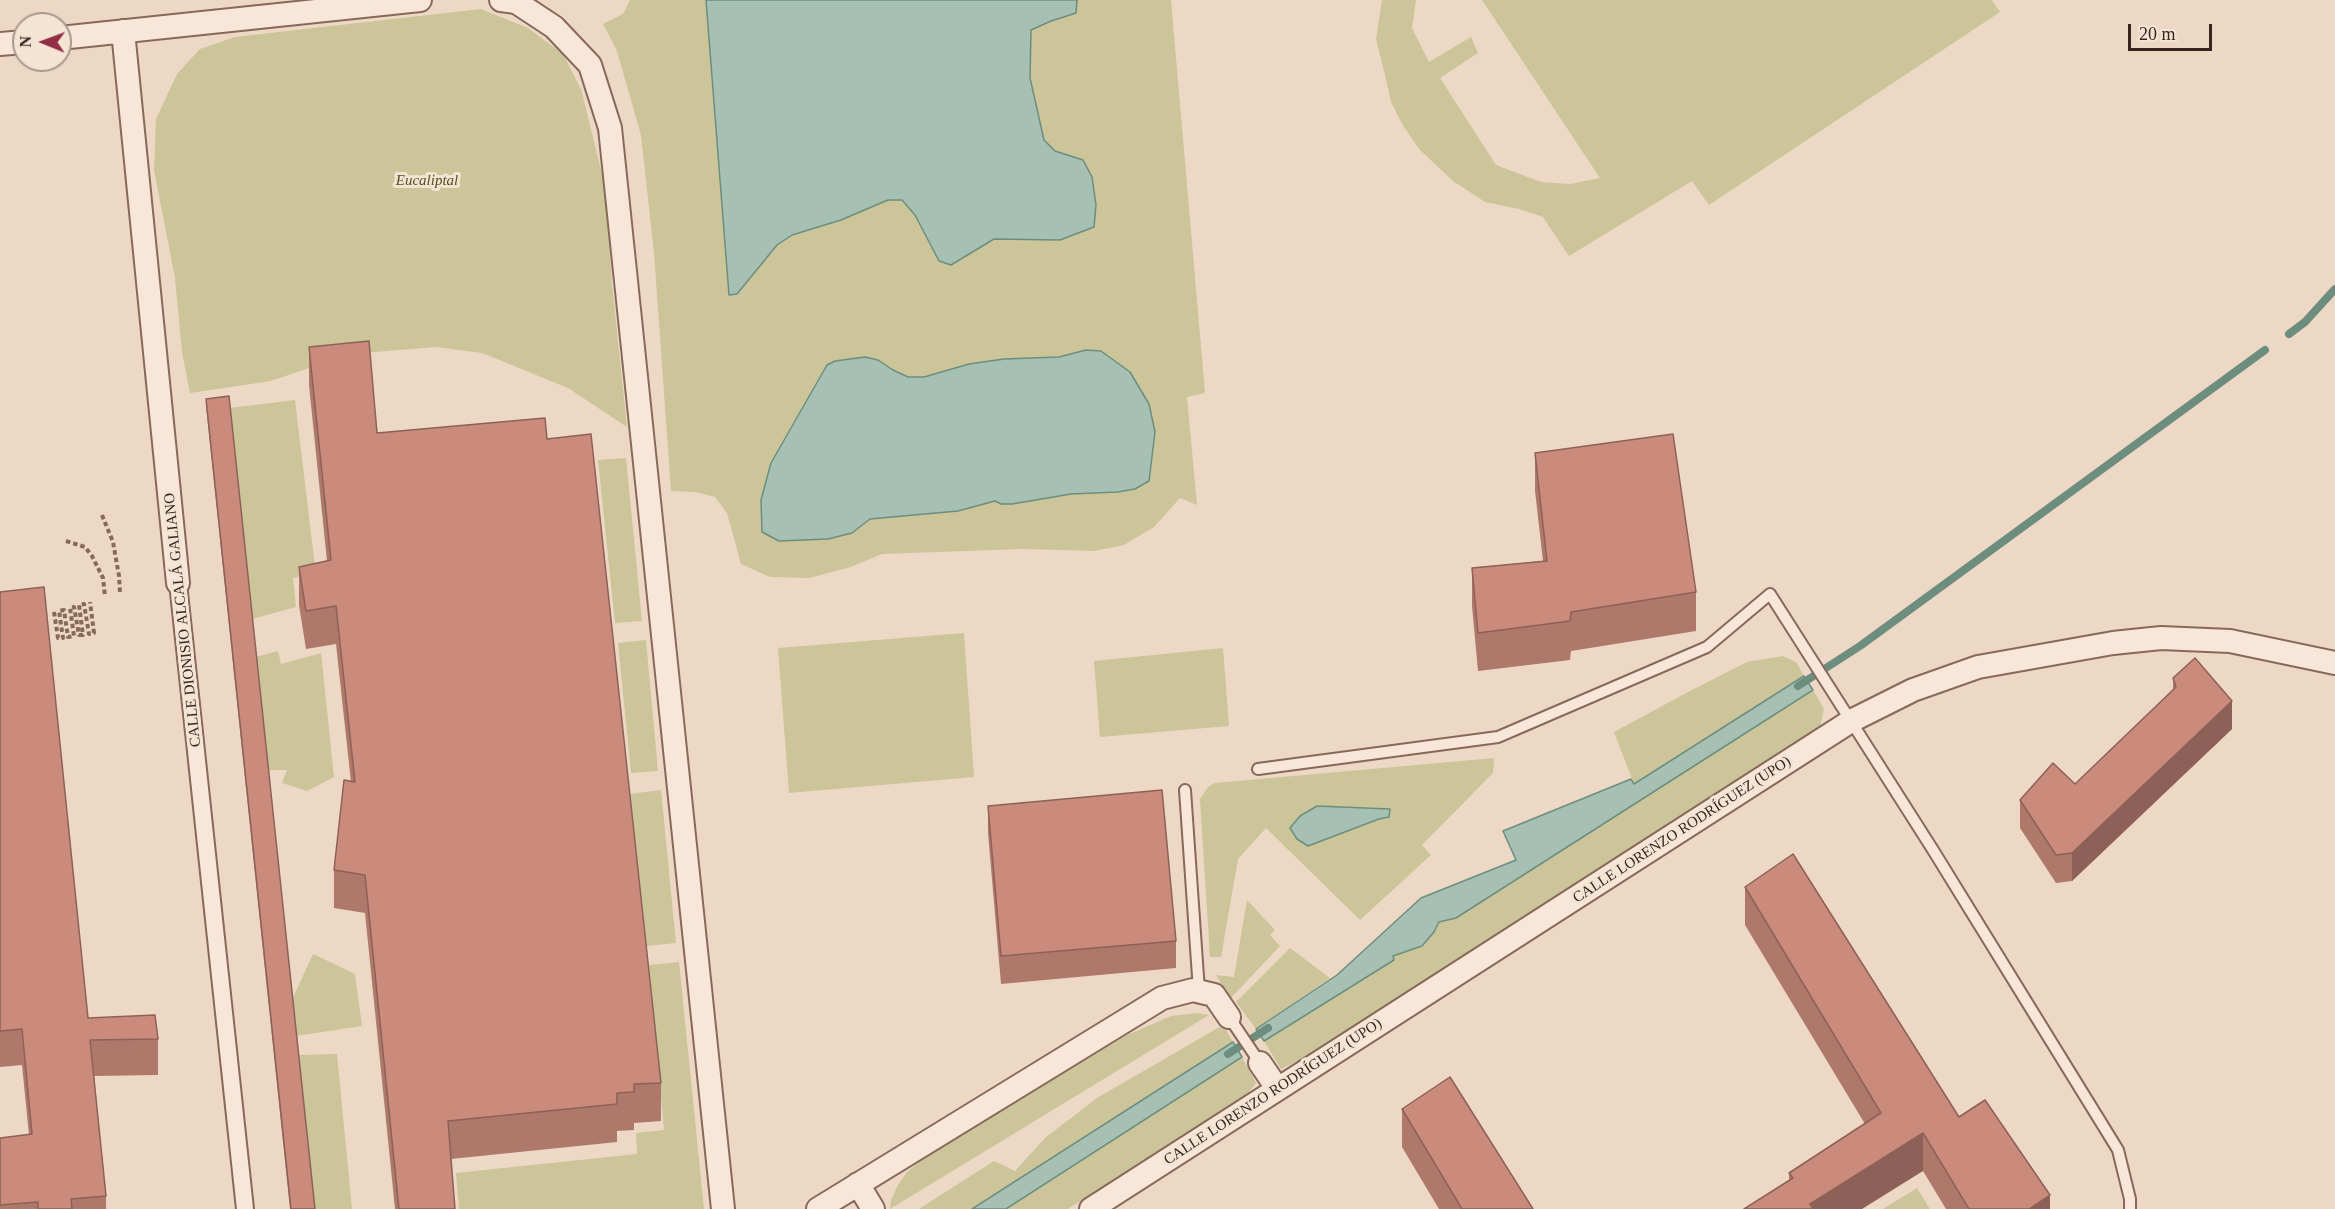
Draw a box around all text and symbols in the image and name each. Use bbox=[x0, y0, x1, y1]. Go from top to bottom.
north arrow bbox=[12, 12, 72, 72]
scale bar bbox=[2131, 12, 2215, 50]
text: 20 m bbox=[2139, 24, 2176, 44]
text: N bbox=[17, 36, 34, 48]
park label: Eucaliptal bbox=[396, 172, 458, 190]
street label: CALLE DIONISIO ALCALÁ GALIANO bbox=[161, 492, 205, 748]
street label: CALLE LORENZO RODRÍGUEZ (UPO) bbox=[1570, 753, 1794, 907]
street label: CALLE LORENZO RODRÍGUEZ (UPO) bbox=[1161, 1015, 1385, 1169]

